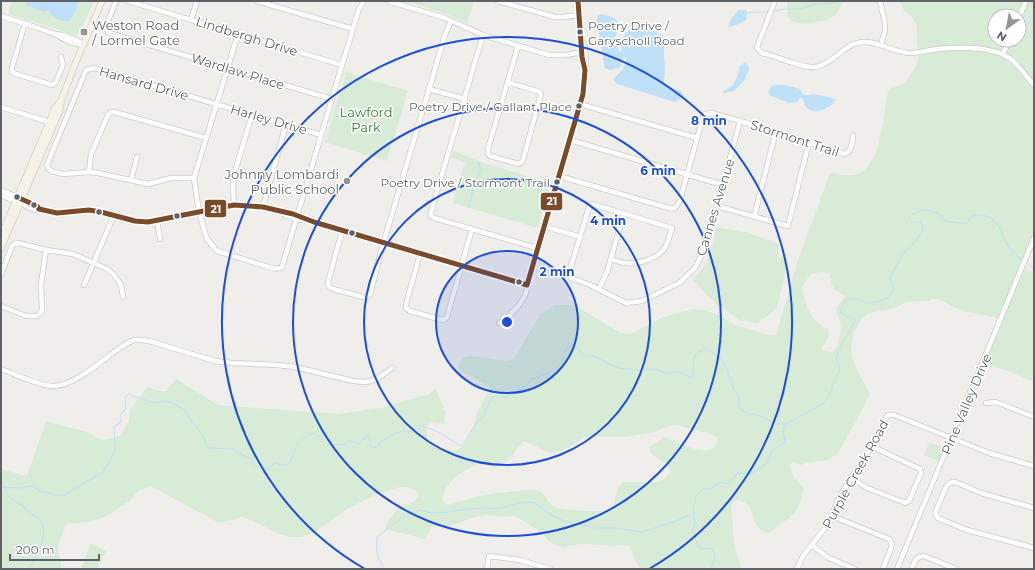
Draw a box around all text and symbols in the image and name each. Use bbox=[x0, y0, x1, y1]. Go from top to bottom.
north arrow bbox=[987, 8, 1027, 48]
street label: Lindbergh Drive bbox=[194, 13, 300, 59]
place label: Weston Road / Lormel Gate bbox=[91, 17, 180, 48]
place label: Poetry Drive / Garyscholl Road bbox=[588, 18, 685, 48]
marker: Weston Road / Lormel Gate bbox=[79, 27, 89, 37]
marker: Poetry Drive / Garyscholl Road bbox=[575, 27, 585, 37]
text: N bbox=[994, 28, 1009, 45]
street label: Wardlaw Place bbox=[189, 49, 287, 93]
street label: Hansard Drive bbox=[97, 63, 191, 103]
place label: Poetry Drive / Gallant Place bbox=[409, 99, 572, 114]
street label: Harley Drive bbox=[229, 100, 309, 138]
marker: Poetry Drive / Gallant Place bbox=[574, 101, 584, 111]
park label: Lawford Park bbox=[340, 104, 392, 135]
text: 8 min bbox=[691, 113, 727, 128]
street label: Stormont Trail bbox=[749, 116, 841, 160]
street label: Cannes Avenue bbox=[693, 156, 737, 258]
text: 6 min bbox=[640, 163, 676, 178]
place label: Johnny Lombardi Public School bbox=[223, 166, 339, 197]
place label: Poetry Drive / Stormont Trail bbox=[381, 175, 550, 190]
marker: Johnny Lombardi Public School bbox=[342, 176, 352, 186]
marker: Poetry Drive / Stormont Trail bbox=[552, 177, 562, 187]
unlabelled marker bbox=[12, 192, 22, 202]
line badge: 21 bbox=[540, 192, 563, 211]
text: 21 bbox=[547, 194, 557, 208]
line badge: 21 bbox=[204, 199, 227, 218]
unlabelled marker bbox=[29, 200, 39, 210]
text: 21 bbox=[211, 202, 221, 216]
unlabelled marker bbox=[94, 207, 104, 217]
unlabelled marker bbox=[172, 211, 182, 221]
text: 4 min bbox=[590, 213, 626, 228]
unlabelled marker bbox=[347, 228, 357, 238]
text: 2 min bbox=[540, 264, 574, 279]
unlabelled marker bbox=[514, 277, 524, 287]
centre of rings bbox=[500, 315, 514, 329]
street label: Pine Valley Drive bbox=[938, 351, 995, 457]
street label: Purple Creek Road bbox=[818, 417, 892, 531]
scale bar bbox=[10, 536, 99, 562]
text: 200 m bbox=[16, 542, 55, 557]

